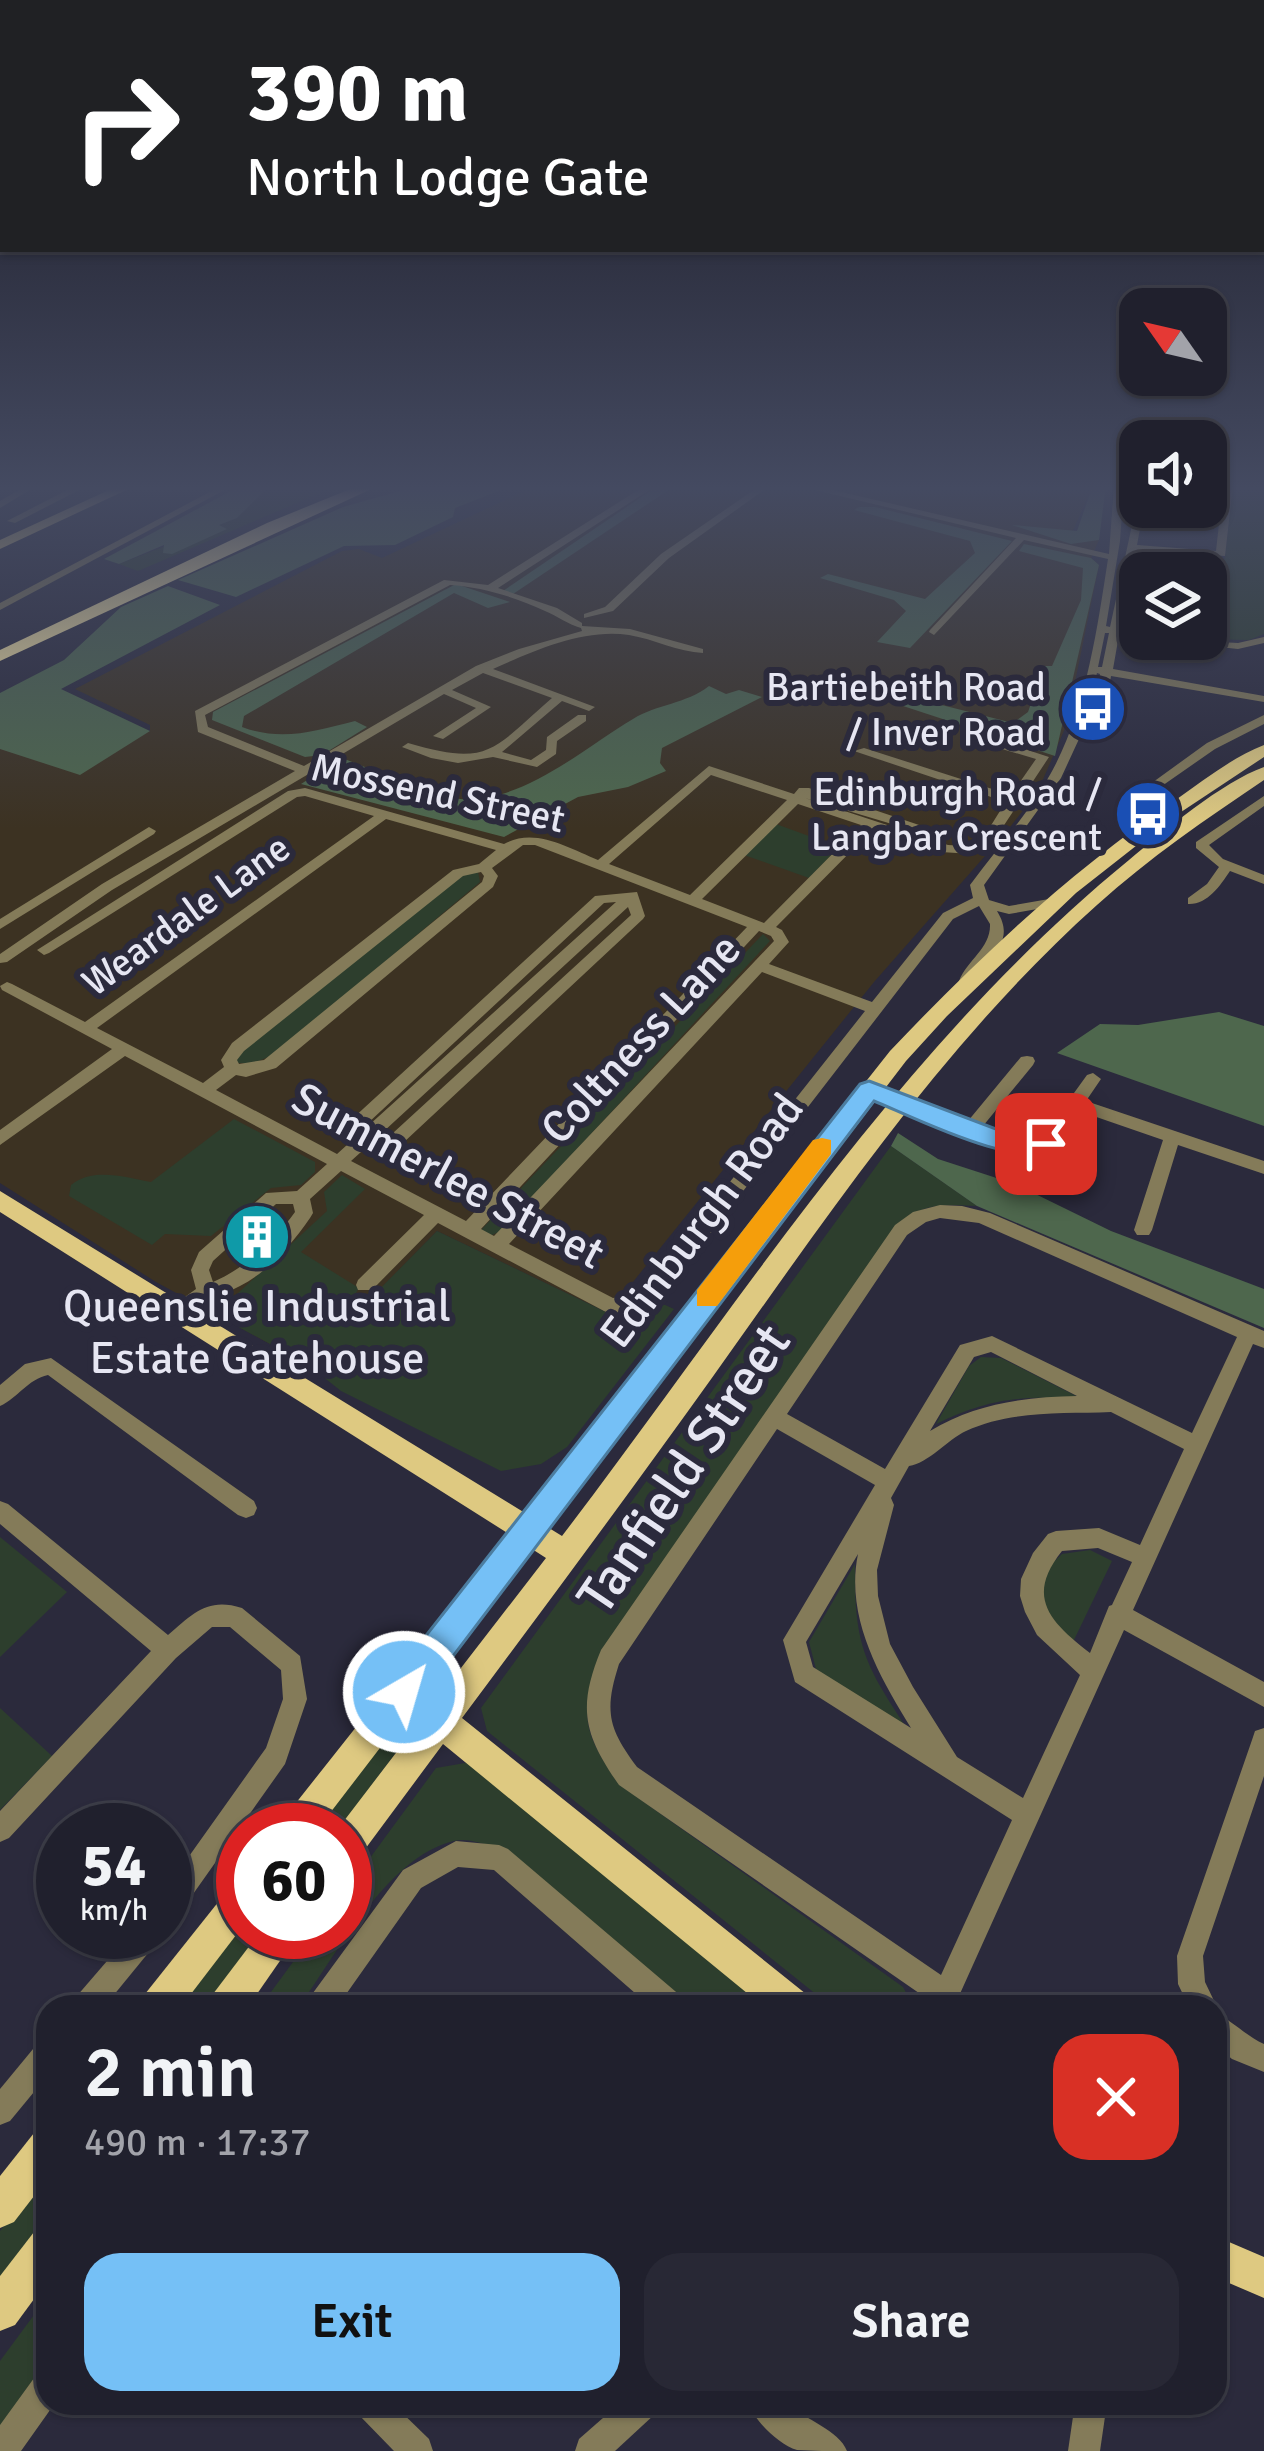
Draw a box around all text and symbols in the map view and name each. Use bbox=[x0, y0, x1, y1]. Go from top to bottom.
text: 390 m bbox=[246, 41, 468, 145]
icon: right bbox=[48, 48, 204, 204]
text: North Lodge Gate bbox=[246, 144, 650, 211]
north arrow bbox=[1119, 288, 1227, 396]
map controls bbox=[1119, 288, 1227, 660]
button: sound bbox=[1119, 420, 1227, 528]
button: layers bbox=[1119, 552, 1227, 660]
place label: Bartiebeith Road / Inver Road bbox=[766, 663, 1046, 756]
bus stop icon: Bartiebeith Road / Inver Road bbox=[1058, 674, 1128, 744]
street label: Mossend Street bbox=[307, 743, 569, 843]
place label: Edinburgh Road / Langbar Crescent bbox=[811, 768, 1103, 861]
bus stop icon: Edinburgh Road / Langbar Crescent bbox=[1113, 779, 1183, 849]
street label: Weardale Lane bbox=[73, 824, 299, 1006]
street label: Coltness Lane bbox=[530, 922, 752, 1156]
street label: Summerlee Street bbox=[283, 1071, 613, 1281]
street label: Edinburgh Road bbox=[588, 1083, 816, 1359]
pin bbox=[995, 1093, 1097, 1195]
icon: arrive bbox=[1013, 1111, 1079, 1177]
building icon: Queenslie Industrial Estate Gatehouse bbox=[222, 1202, 292, 1272]
place label: Queenslie Industrial Estate Gatehouse bbox=[63, 1279, 451, 1386]
street label: Tanfield Street bbox=[563, 1312, 805, 1626]
position arrow bbox=[341, 1629, 467, 1755]
speed limit sign: 60 bbox=[216, 1803, 372, 1959]
text: 54 bbox=[82, 1829, 146, 1903]
text: km/h bbox=[80, 1892, 148, 1929]
text: 2 min bbox=[84, 2028, 256, 2117]
button: close bbox=[1053, 2034, 1179, 2160]
text: 490 m · 17:37 bbox=[84, 2118, 311, 2166]
button: Exit bbox=[84, 2253, 620, 2391]
button: Share bbox=[644, 2253, 1179, 2391]

